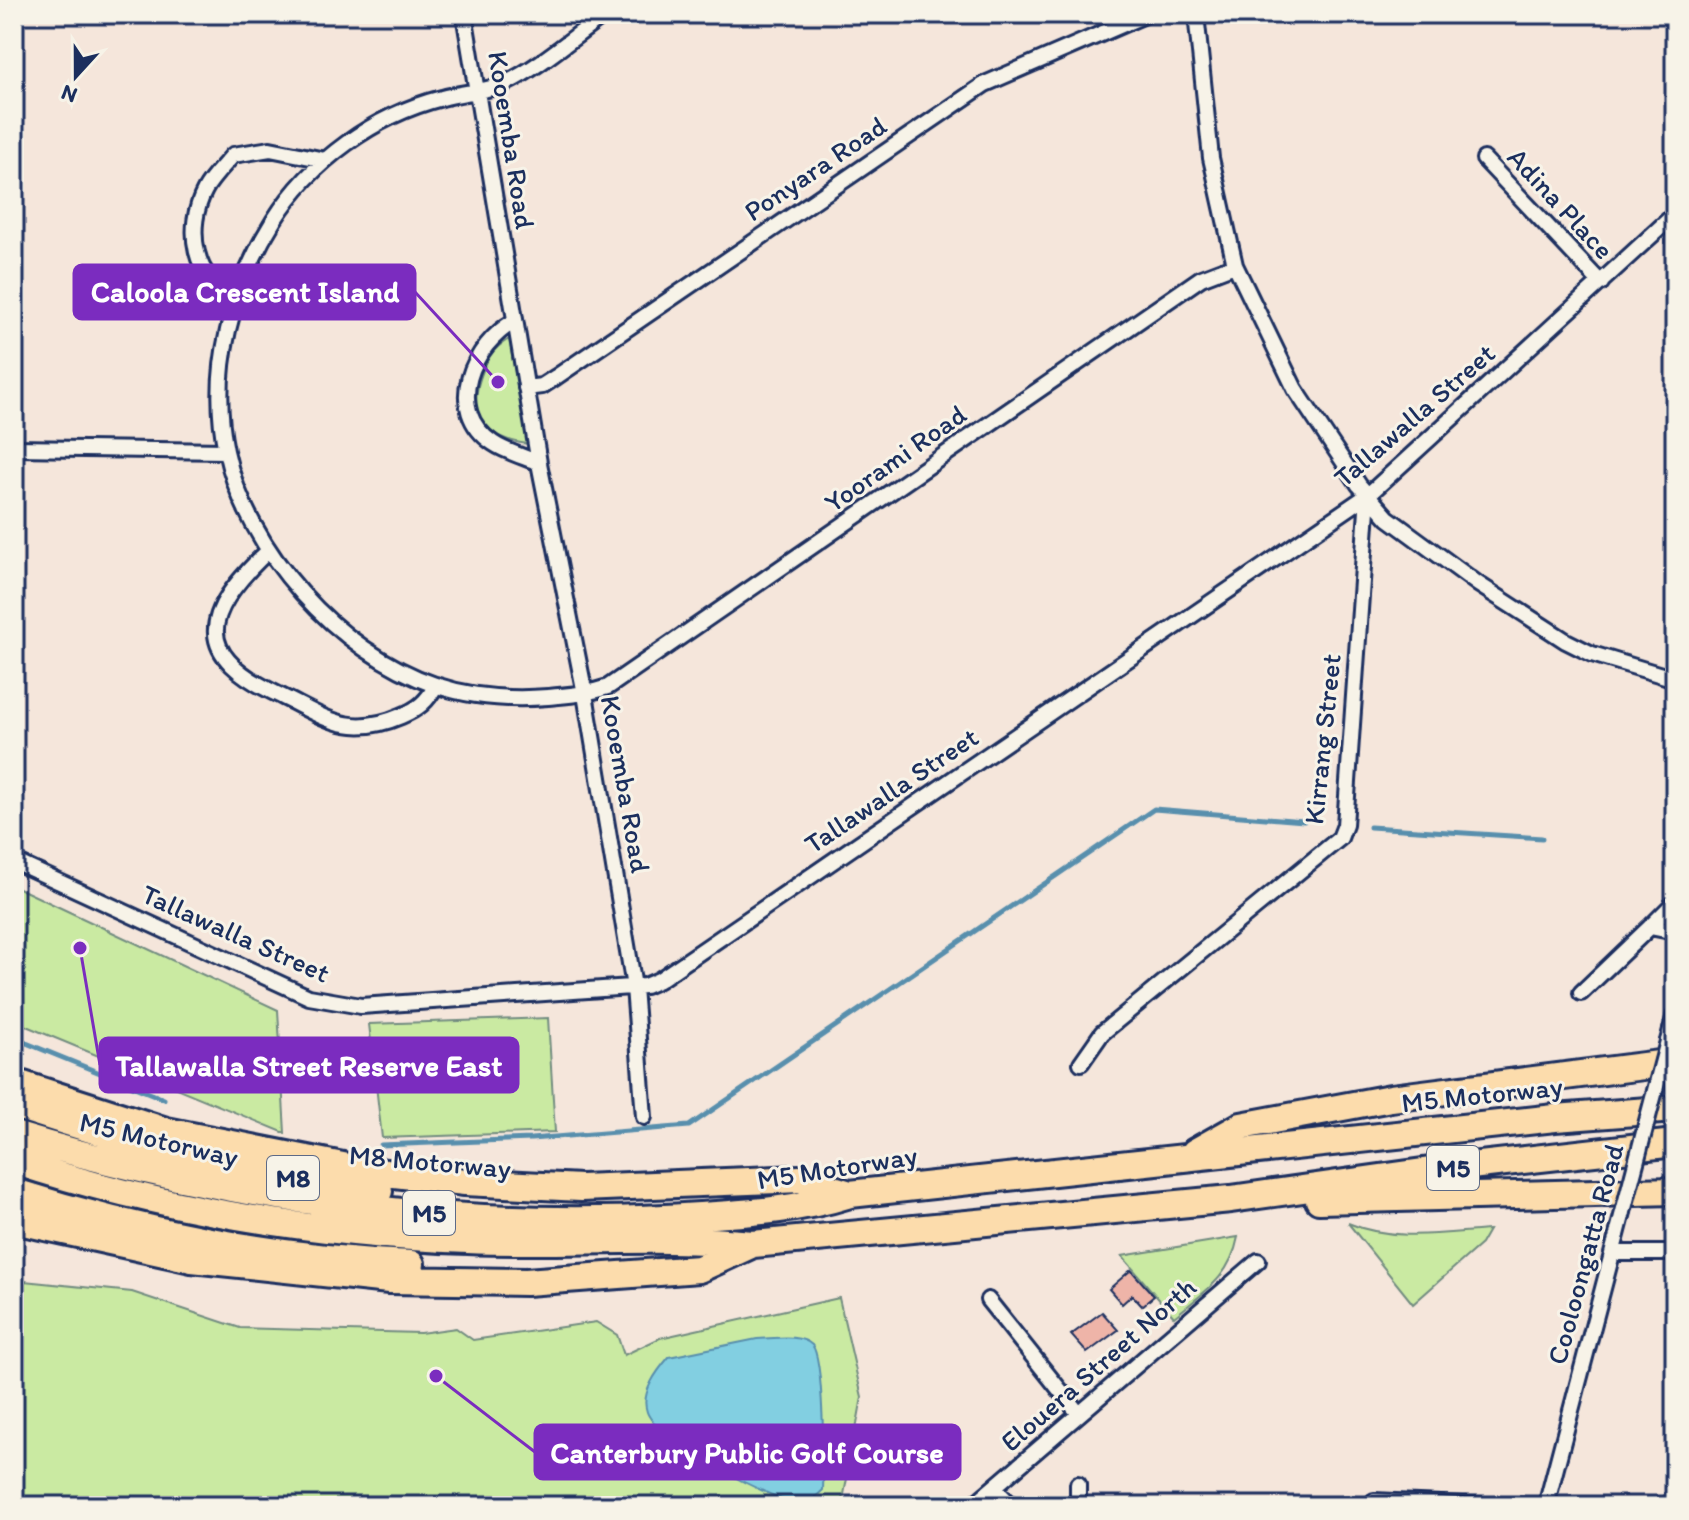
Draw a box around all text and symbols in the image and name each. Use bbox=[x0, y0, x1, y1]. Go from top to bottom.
north arrow bbox=[36, 36, 116, 116]
street label: Kooemba Road bbox=[481, 49, 543, 231]
text: N bbox=[57, 79, 81, 109]
street label: Ponyara Road bbox=[737, 108, 893, 228]
street label: Adina Place bbox=[1501, 140, 1621, 266]
callout: Caloola Crescent Island bbox=[74, 265, 415, 319]
text: Caloola Crescent Island bbox=[91, 273, 400, 310]
street label: Tallawalla Street bbox=[1327, 336, 1501, 494]
street label: Yoorami Road bbox=[818, 397, 972, 519]
street label: Kirrang Street bbox=[1296, 652, 1348, 826]
street label: Kooemba Road bbox=[594, 693, 658, 875]
street label: Tallawalla Street bbox=[798, 719, 984, 861]
street label: Tallawalla Street bbox=[137, 876, 335, 990]
callout: Tallawalla Street Reserve East bbox=[100, 1038, 518, 1092]
text: Tallawalla Street Reserve East bbox=[114, 1047, 503, 1084]
street label: M5 Motorway bbox=[1400, 1069, 1564, 1119]
street label: M5 Motorway bbox=[76, 1104, 242, 1174]
street label: M8 Motorway bbox=[348, 1137, 512, 1185]
street label: M5 Motorway bbox=[754, 1138, 920, 1196]
street label: Cooloongatta Road bbox=[1539, 1139, 1631, 1368]
road number: M5 bbox=[1427, 1146, 1479, 1190]
road number: M8 bbox=[267, 1156, 319, 1200]
road number: M5 bbox=[403, 1191, 455, 1235]
street label: Elouera Street North bbox=[993, 1270, 1203, 1458]
callout: Canterbury Public Golf Course bbox=[535, 1425, 960, 1479]
text: Canterbury Public Golf Course bbox=[550, 1434, 944, 1471]

